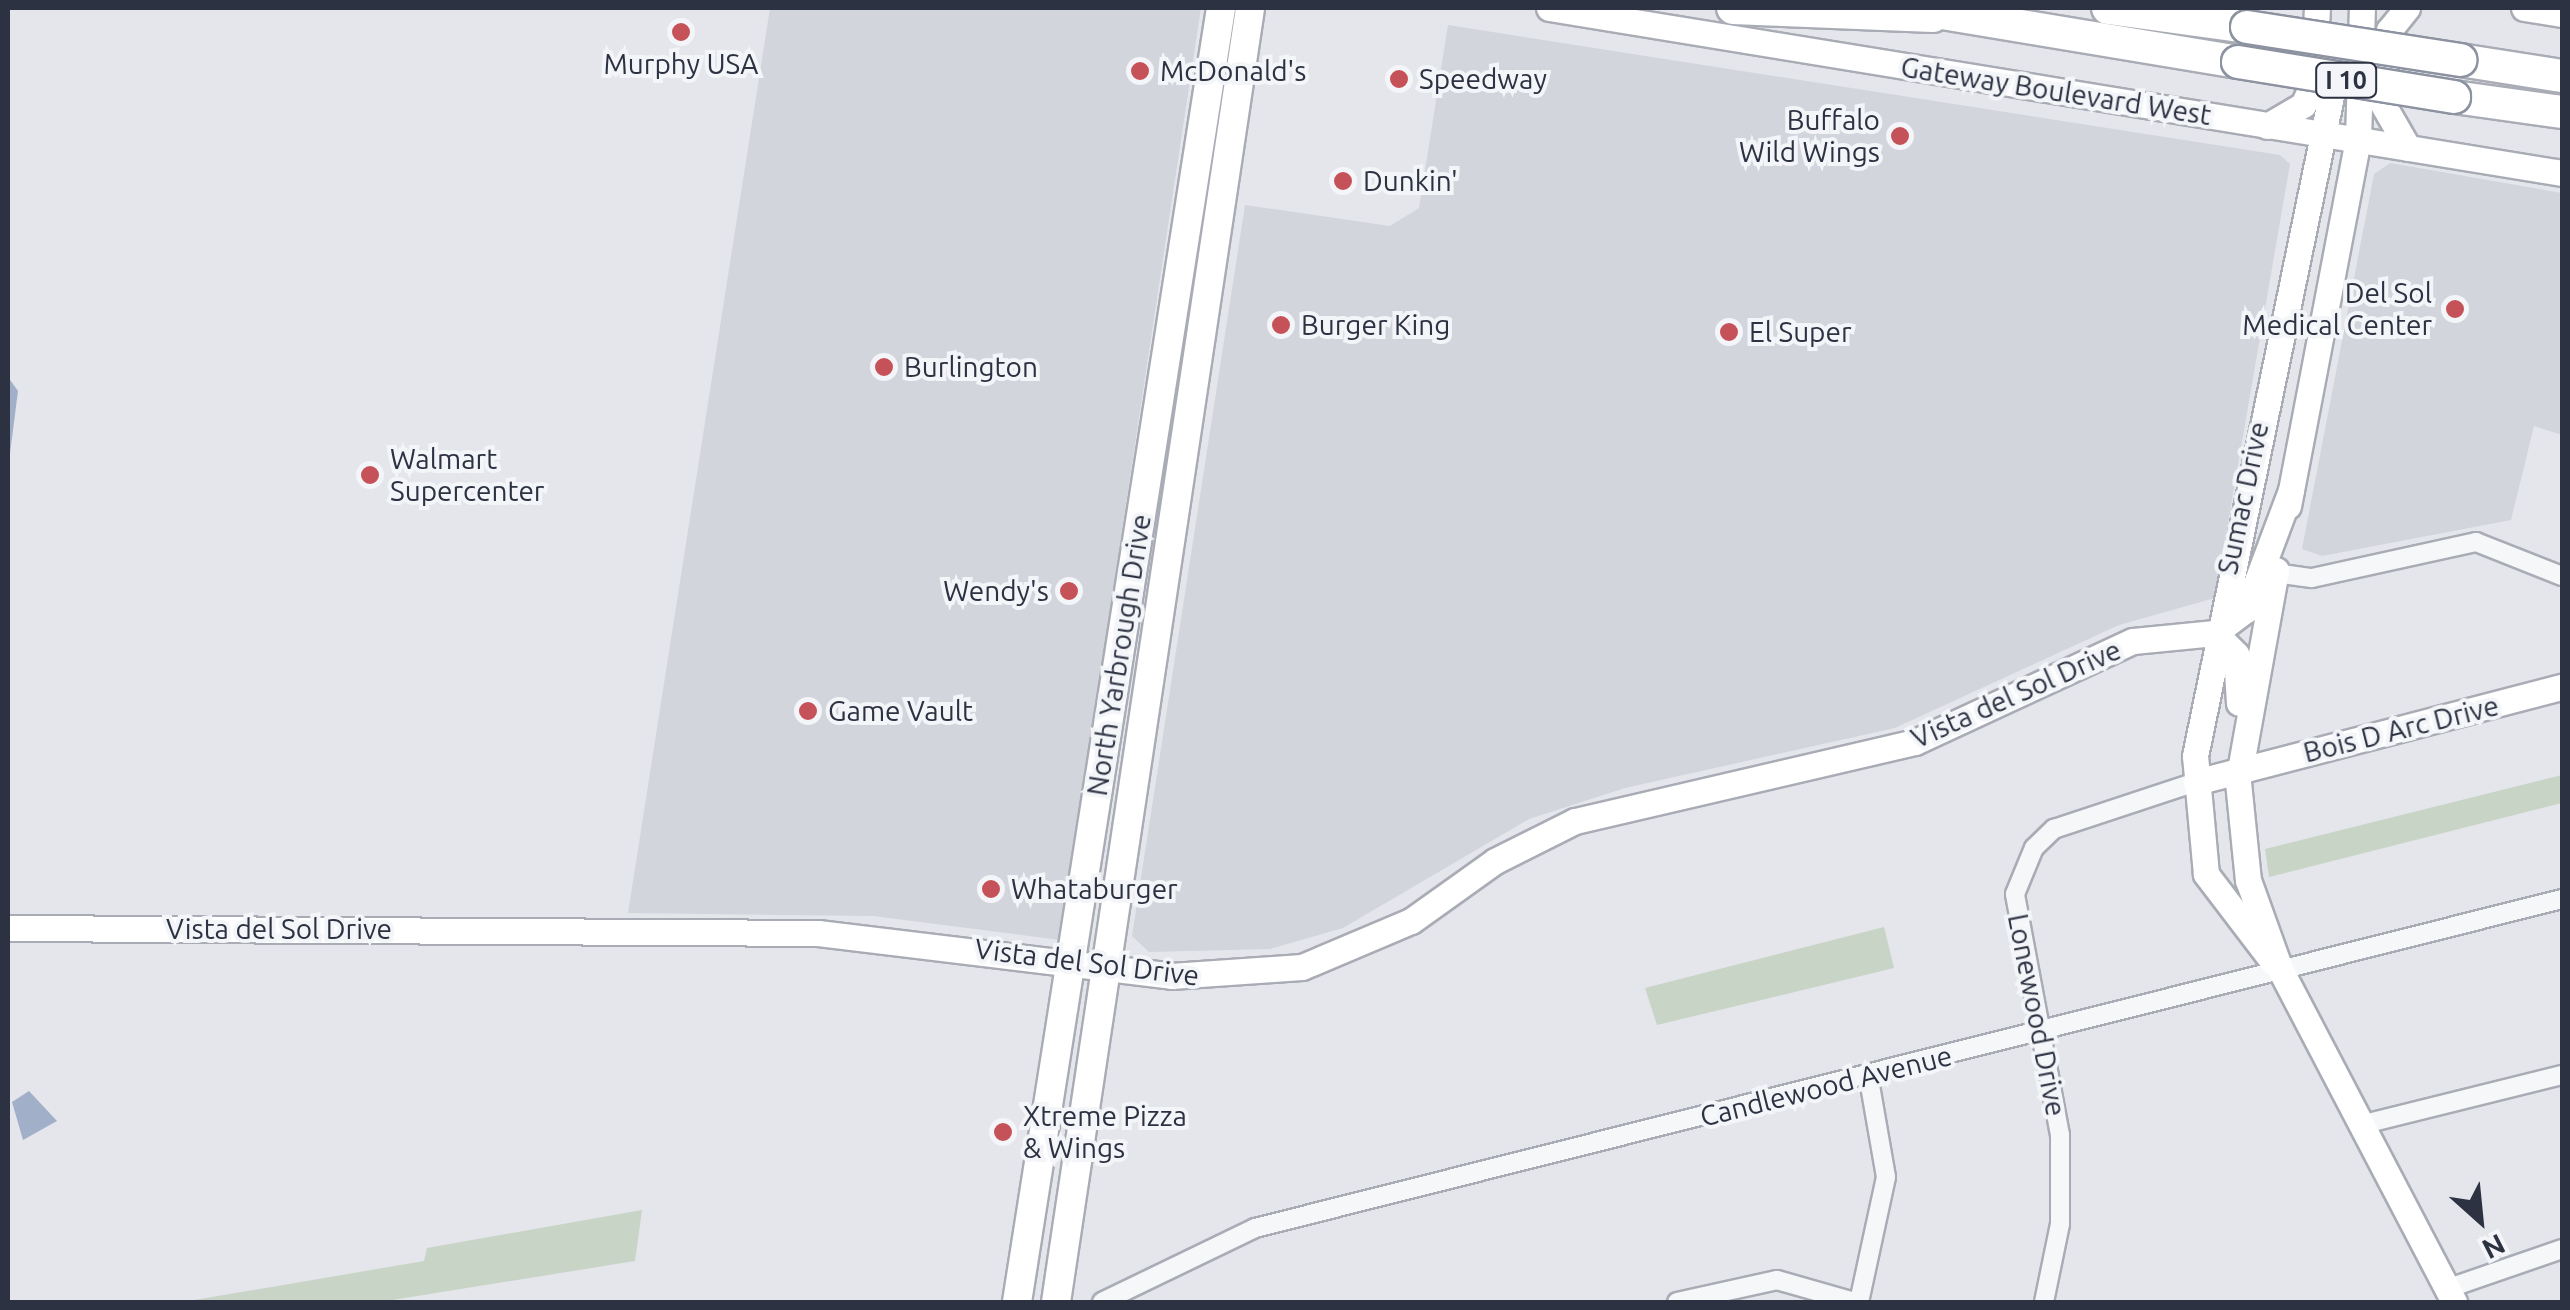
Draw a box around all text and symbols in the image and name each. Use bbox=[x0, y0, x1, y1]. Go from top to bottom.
marker: Murphy USA bbox=[670, 21, 692, 43]
place label: Murphy USA bbox=[604, 47, 758, 81]
street label: Gateway Boulevard West bbox=[1898, 50, 2214, 132]
place label: McDonald's bbox=[1160, 54, 1306, 88]
marker: McDonald's bbox=[1129, 60, 1151, 82]
road number: I 10 bbox=[2314, 60, 2378, 100]
place label: Speedway bbox=[1419, 62, 1547, 96]
marker: Speedway bbox=[1388, 68, 1410, 90]
place label: Buffalo Wild Wings bbox=[1739, 103, 1880, 169]
marker: Buffalo Wild Wings bbox=[1889, 125, 1911, 147]
place label: Dunkin' bbox=[1363, 164, 1458, 198]
marker: Dunkin' bbox=[1332, 170, 1354, 192]
place label: Del Sol Medical Center bbox=[2242, 276, 2432, 342]
marker: Del Sol Medical Center bbox=[2442, 296, 2468, 322]
place label: Burger King bbox=[1301, 308, 1450, 342]
marker: Burger King bbox=[1270, 314, 1292, 336]
place label: El Super bbox=[1749, 315, 1852, 349]
marker: El Super bbox=[1718, 321, 1740, 343]
place label: Burlington bbox=[904, 350, 1038, 384]
marker: Burlington bbox=[873, 356, 895, 378]
street label: Sumac Drive bbox=[2210, 419, 2276, 577]
place label: Walmart Supercenter bbox=[390, 442, 544, 508]
marker: Walmart Supercenter bbox=[359, 464, 381, 486]
street label: North Yarbrough Drive bbox=[1080, 512, 1158, 798]
place label: Wendy's bbox=[943, 574, 1049, 608]
marker: Wendy's bbox=[1058, 580, 1080, 602]
street label: Vista del Sol Drive bbox=[1906, 633, 2126, 755]
street label: Bois D Arc Drive bbox=[2300, 688, 2502, 770]
place label: Game Vault bbox=[828, 694, 973, 728]
marker: Game Vault bbox=[797, 700, 819, 722]
place label: Whataburger bbox=[1011, 872, 1178, 906]
marker: Whataburger bbox=[980, 878, 1002, 900]
street label: Lonewood Drive bbox=[2001, 911, 2073, 1119]
street label: Vista del Sol Drive bbox=[166, 912, 392, 946]
street label: Vista del Sol Drive bbox=[973, 932, 1201, 992]
street label: Candlewood Avenue bbox=[1697, 1038, 1955, 1134]
place label: Xtreme Pizza & Wings bbox=[1023, 1099, 1187, 1165]
marker: Xtreme Pizza & Wings bbox=[992, 1121, 1014, 1143]
north arrow bbox=[2430, 1170, 2530, 1270]
text: N bbox=[2478, 1229, 2510, 1266]

